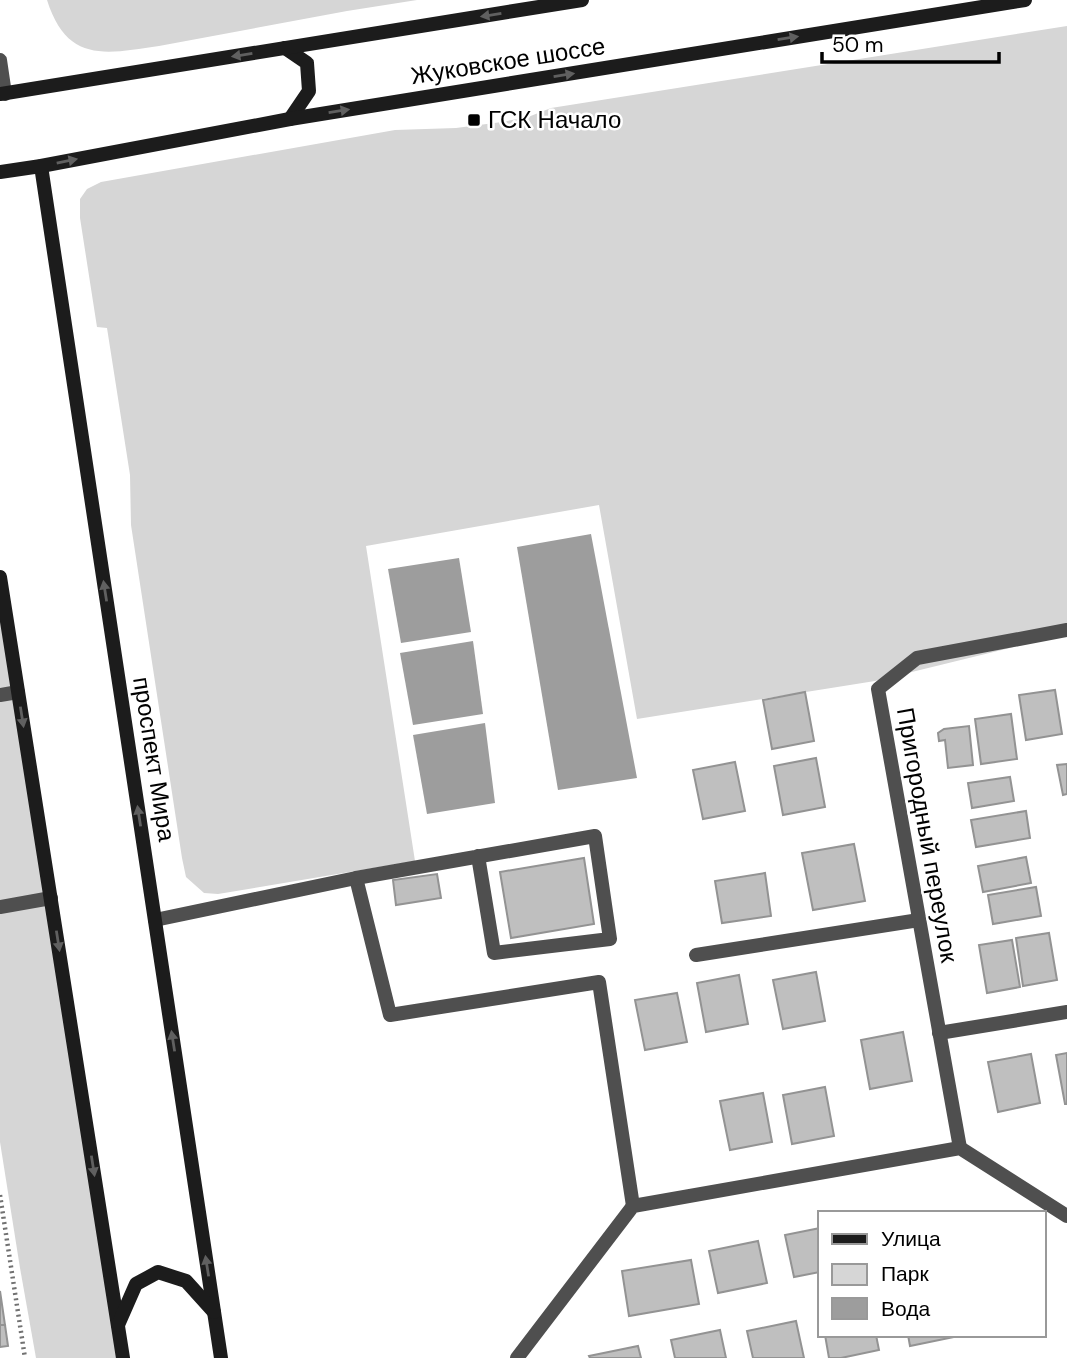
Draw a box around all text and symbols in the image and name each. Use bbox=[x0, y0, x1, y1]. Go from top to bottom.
one-way arrow bbox=[479, 10, 501, 21]
scale bar bbox=[822, 21, 999, 65]
street label: Жуковское шоссе bbox=[409, 30, 607, 91]
text: 50 m bbox=[832, 31, 883, 59]
one-way arrow bbox=[778, 32, 800, 43]
one-way arrow bbox=[231, 50, 253, 61]
one-way arrow bbox=[553, 69, 575, 80]
place label: ГСК Начало bbox=[488, 104, 621, 135]
one-way arrow bbox=[328, 105, 350, 116]
marker: ГСК Начало bbox=[466, 112, 482, 128]
one-way arrow bbox=[56, 155, 78, 166]
one-way arrow bbox=[100, 580, 111, 602]
street label: проспект Мира bbox=[126, 674, 183, 844]
street label: Пригородный переулок bbox=[890, 705, 965, 965]
one-way arrow bbox=[17, 706, 28, 728]
one-way arrow bbox=[134, 805, 145, 827]
one-way arrow bbox=[53, 931, 64, 953]
one-way arrow bbox=[168, 1030, 179, 1052]
one-way arrow bbox=[88, 1155, 99, 1177]
legend bbox=[818, 1211, 1046, 1337]
text: Улица bbox=[881, 1225, 941, 1253]
one-way arrow bbox=[202, 1255, 213, 1277]
text: Парк bbox=[881, 1260, 929, 1288]
text: Вода bbox=[881, 1295, 930, 1323]

